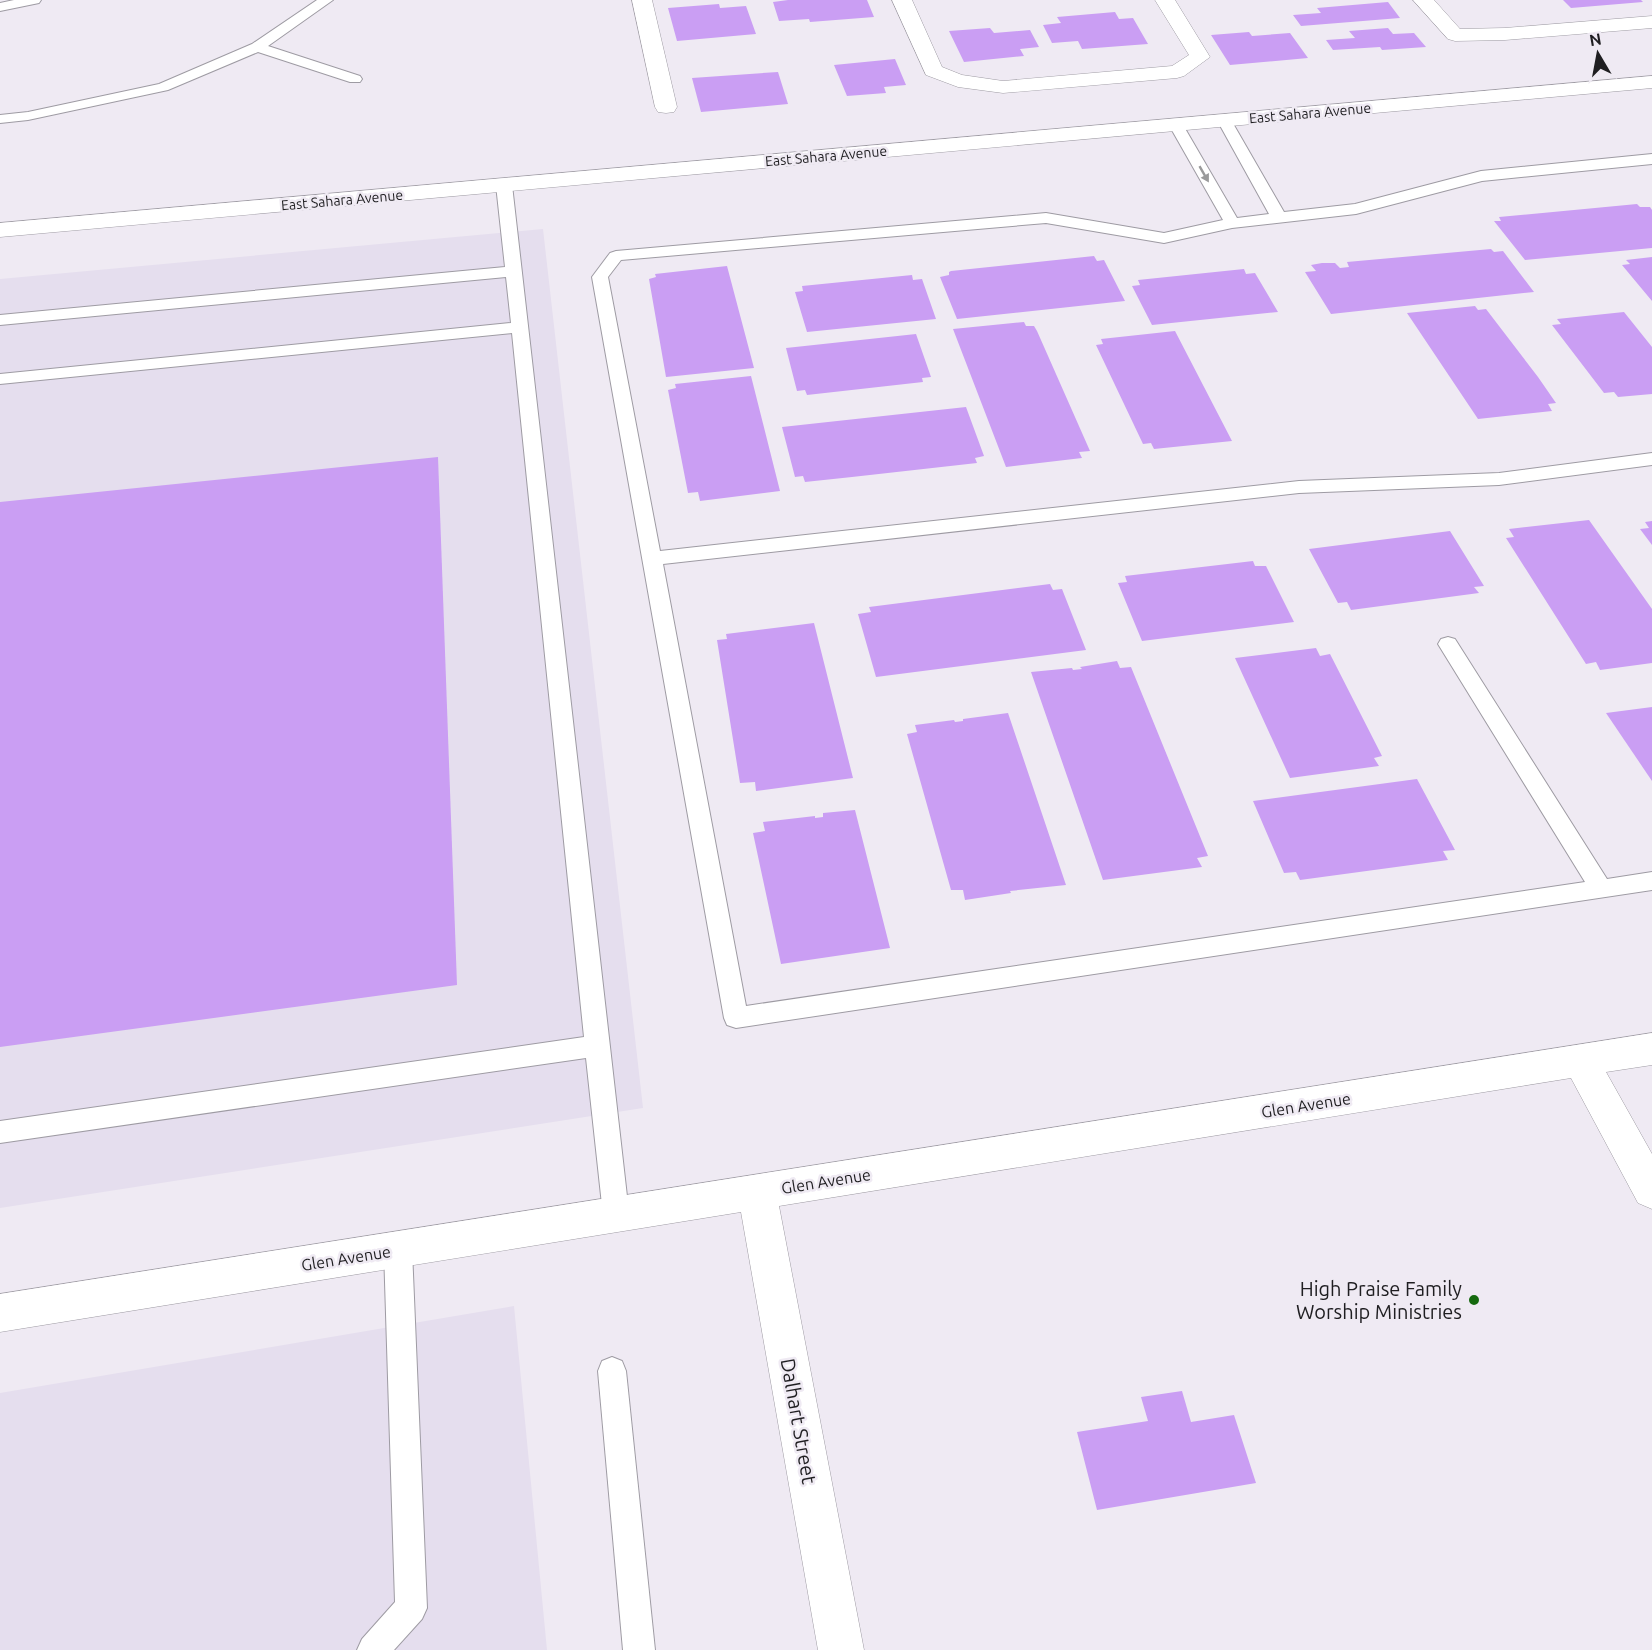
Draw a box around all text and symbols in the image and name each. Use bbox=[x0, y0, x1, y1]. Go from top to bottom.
north arrow bbox=[1568, 24, 1628, 84]
text: N bbox=[1588, 29, 1603, 49]
street label: East Sahara Avenue bbox=[1248, 100, 1372, 126]
street label: East Sahara Avenue bbox=[764, 143, 888, 169]
one-way arrow bbox=[1199, 166, 1209, 183]
street label: East Sahara Avenue bbox=[280, 187, 404, 213]
street label: Glen Avenue bbox=[1260, 1089, 1352, 1121]
street label: Glen Avenue bbox=[780, 1165, 872, 1197]
street label: Glen Avenue bbox=[300, 1242, 392, 1274]
place label: High Praise Family Worship Ministries bbox=[1296, 1277, 1462, 1323]
marker: High Praise Family Worship Ministries bbox=[1467, 1293, 1481, 1307]
street label: Dalhart Street bbox=[777, 1356, 821, 1486]

